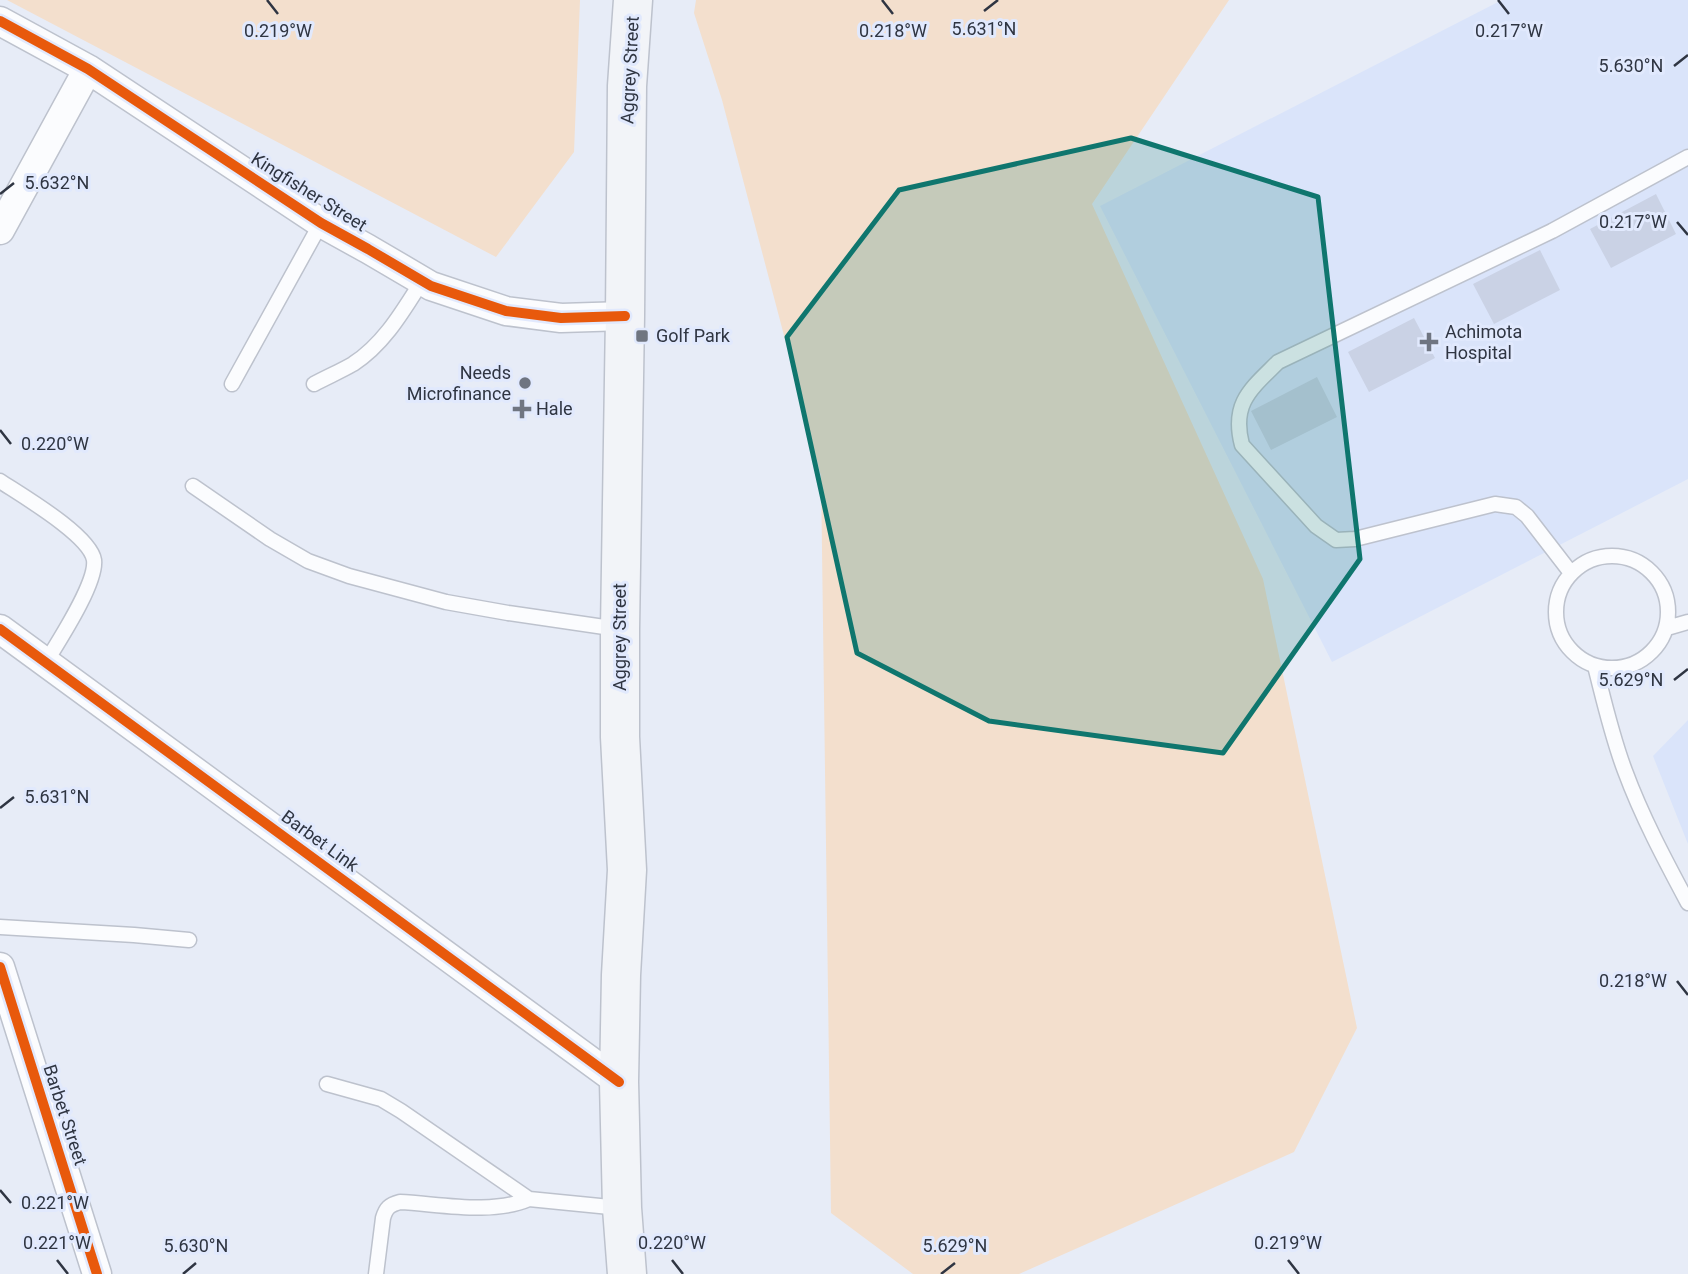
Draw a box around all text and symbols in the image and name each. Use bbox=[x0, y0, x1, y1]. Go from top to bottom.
street label: Aggrey Street bbox=[616, 15, 643, 124]
text: 5.631°N bbox=[952, 18, 1016, 39]
text: 0.219°W bbox=[244, 20, 312, 41]
text: 0.218°W bbox=[859, 20, 927, 41]
text: 0.217°W bbox=[1475, 20, 1543, 41]
text: 5.630°N bbox=[1599, 55, 1663, 76]
street label: Kingfisher Street bbox=[248, 148, 371, 236]
text: 5.632°N bbox=[25, 172, 89, 193]
text: 0.217°W bbox=[1599, 211, 1667, 232]
place label: Achimota Hospital bbox=[1445, 321, 1522, 363]
place label: Golf Park bbox=[656, 325, 731, 346]
marker: Golf Park bbox=[634, 328, 650, 344]
marker: Achimota Hospital bbox=[1419, 332, 1439, 352]
place label: Needs Microfinance bbox=[407, 362, 511, 404]
marker: Needs Microfinance bbox=[517, 375, 533, 391]
place label: Hale bbox=[536, 398, 573, 419]
marker: Hale bbox=[514, 401, 530, 417]
text: 0.220°W bbox=[21, 433, 89, 454]
street label: Aggrey Street bbox=[609, 583, 630, 691]
text: 5.629°N bbox=[1599, 669, 1663, 690]
text: 5.631°N bbox=[25, 786, 89, 807]
street label: Barbet Link bbox=[278, 806, 364, 876]
text: 0.218°W bbox=[1599, 970, 1667, 991]
street label: Barbet Street bbox=[39, 1062, 92, 1168]
text: 0.221°W bbox=[21, 1192, 89, 1213]
text: 0.221°W bbox=[23, 1232, 91, 1253]
text: 0.220°W bbox=[638, 1232, 706, 1253]
text: 0.219°W bbox=[1254, 1232, 1322, 1253]
text: 5.630°N bbox=[164, 1235, 228, 1256]
text: 5.629°N bbox=[923, 1235, 987, 1256]

